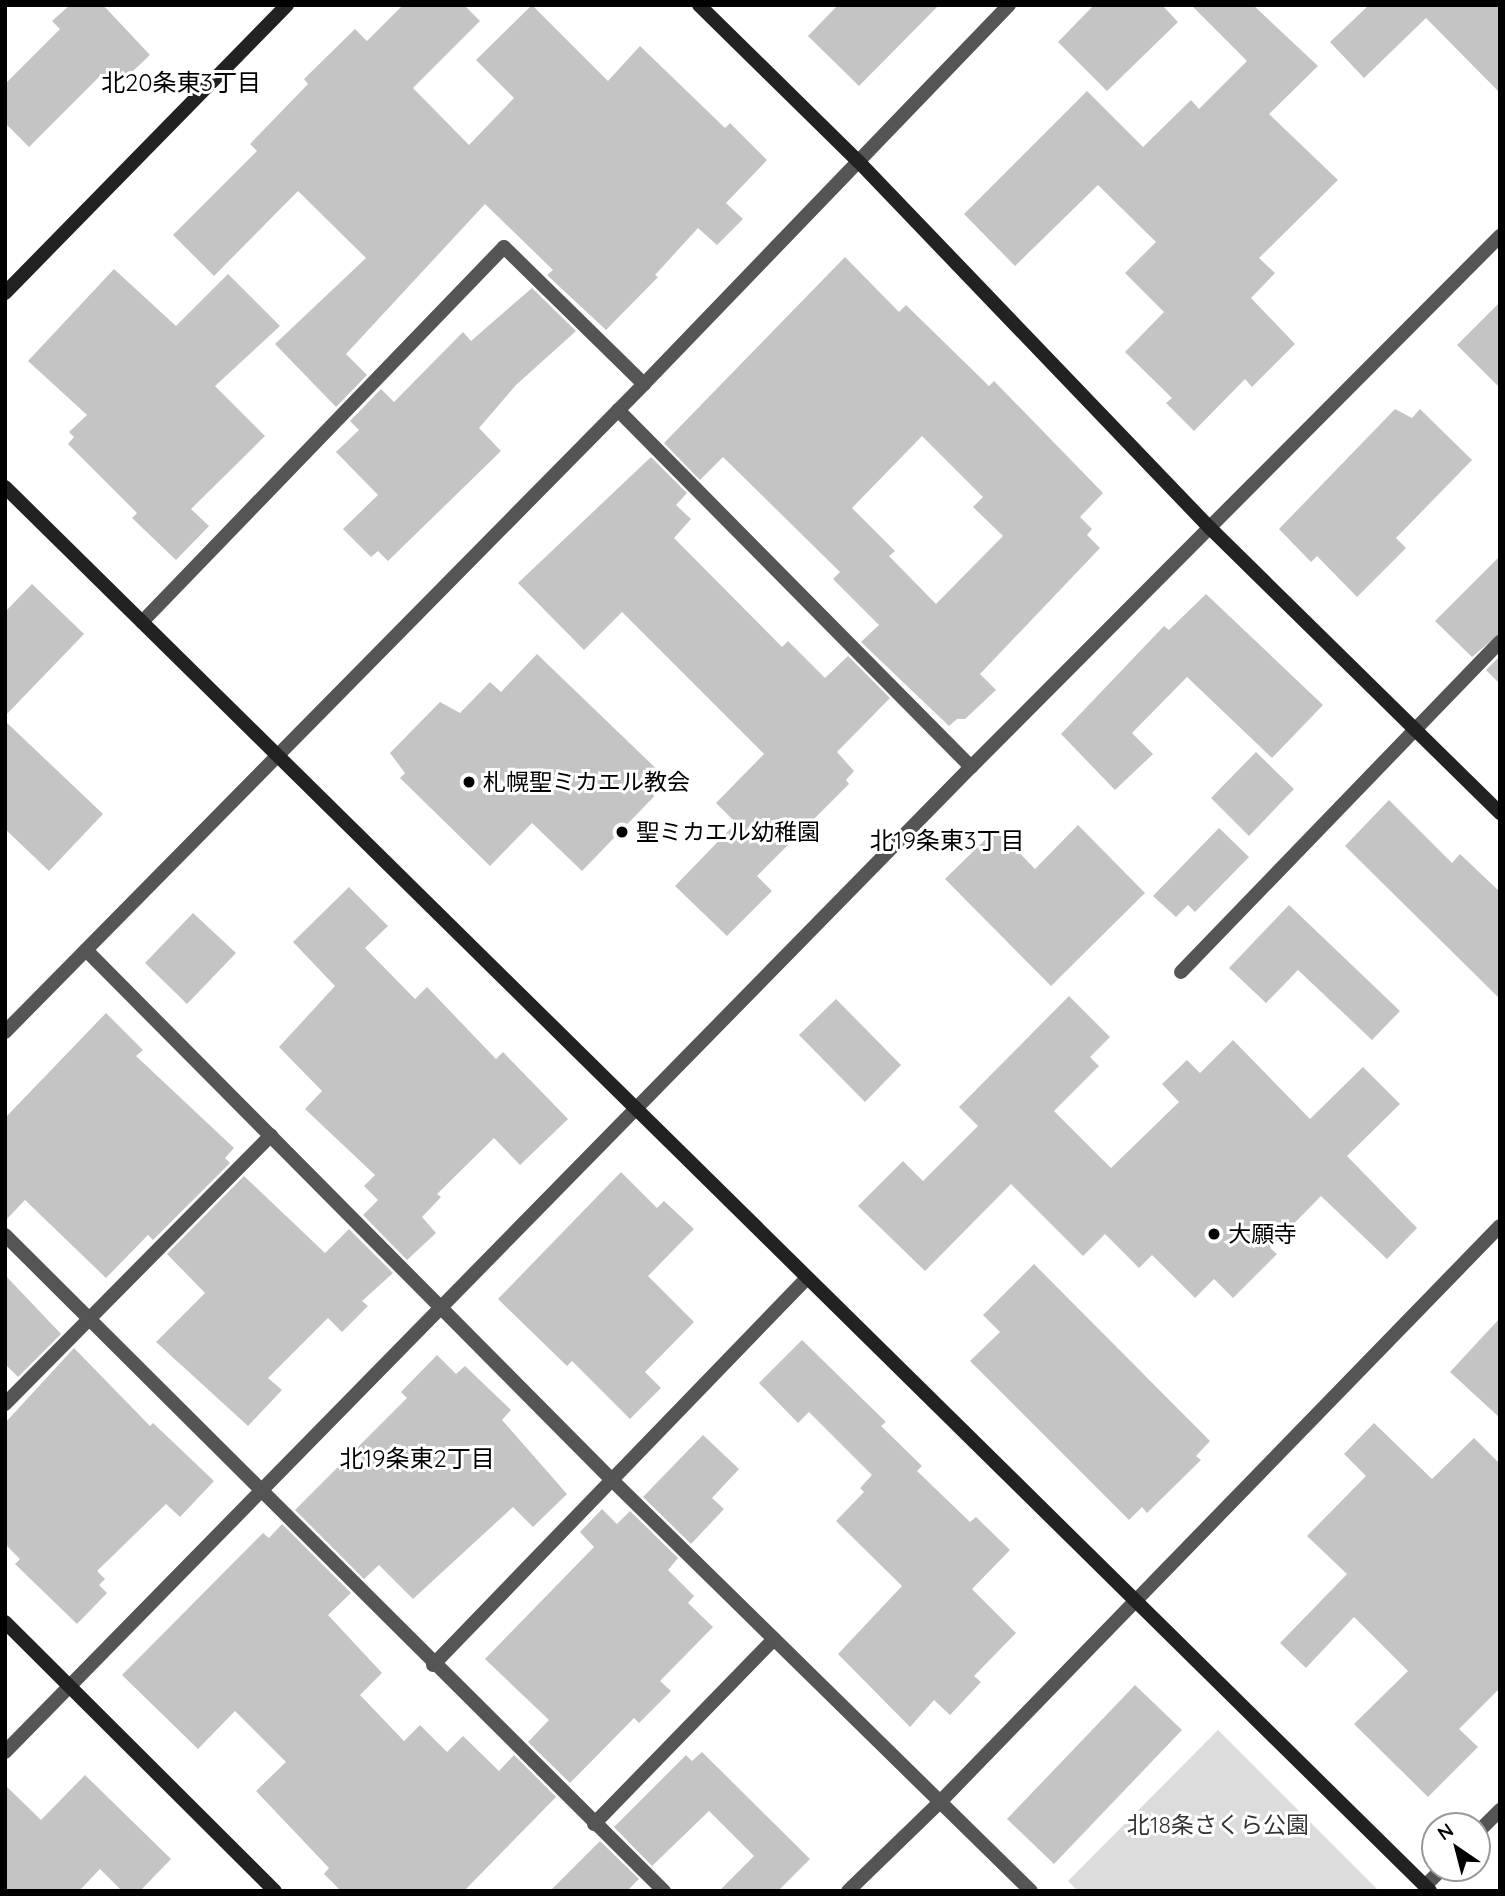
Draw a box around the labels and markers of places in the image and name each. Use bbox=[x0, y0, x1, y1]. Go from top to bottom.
place label: 札幌聖ミカエル教会 bbox=[483, 768, 690, 796]
marker: 札幌聖ミカエル教会 bbox=[461, 774, 477, 790]
place label: 聖ミカエル幼稚園 bbox=[636, 818, 820, 846]
marker: 聖ミカエル幼稚園 bbox=[614, 824, 630, 840]
place label: 大願寺 bbox=[1228, 1220, 1297, 1248]
marker: 大願寺 bbox=[1206, 1226, 1222, 1242]

